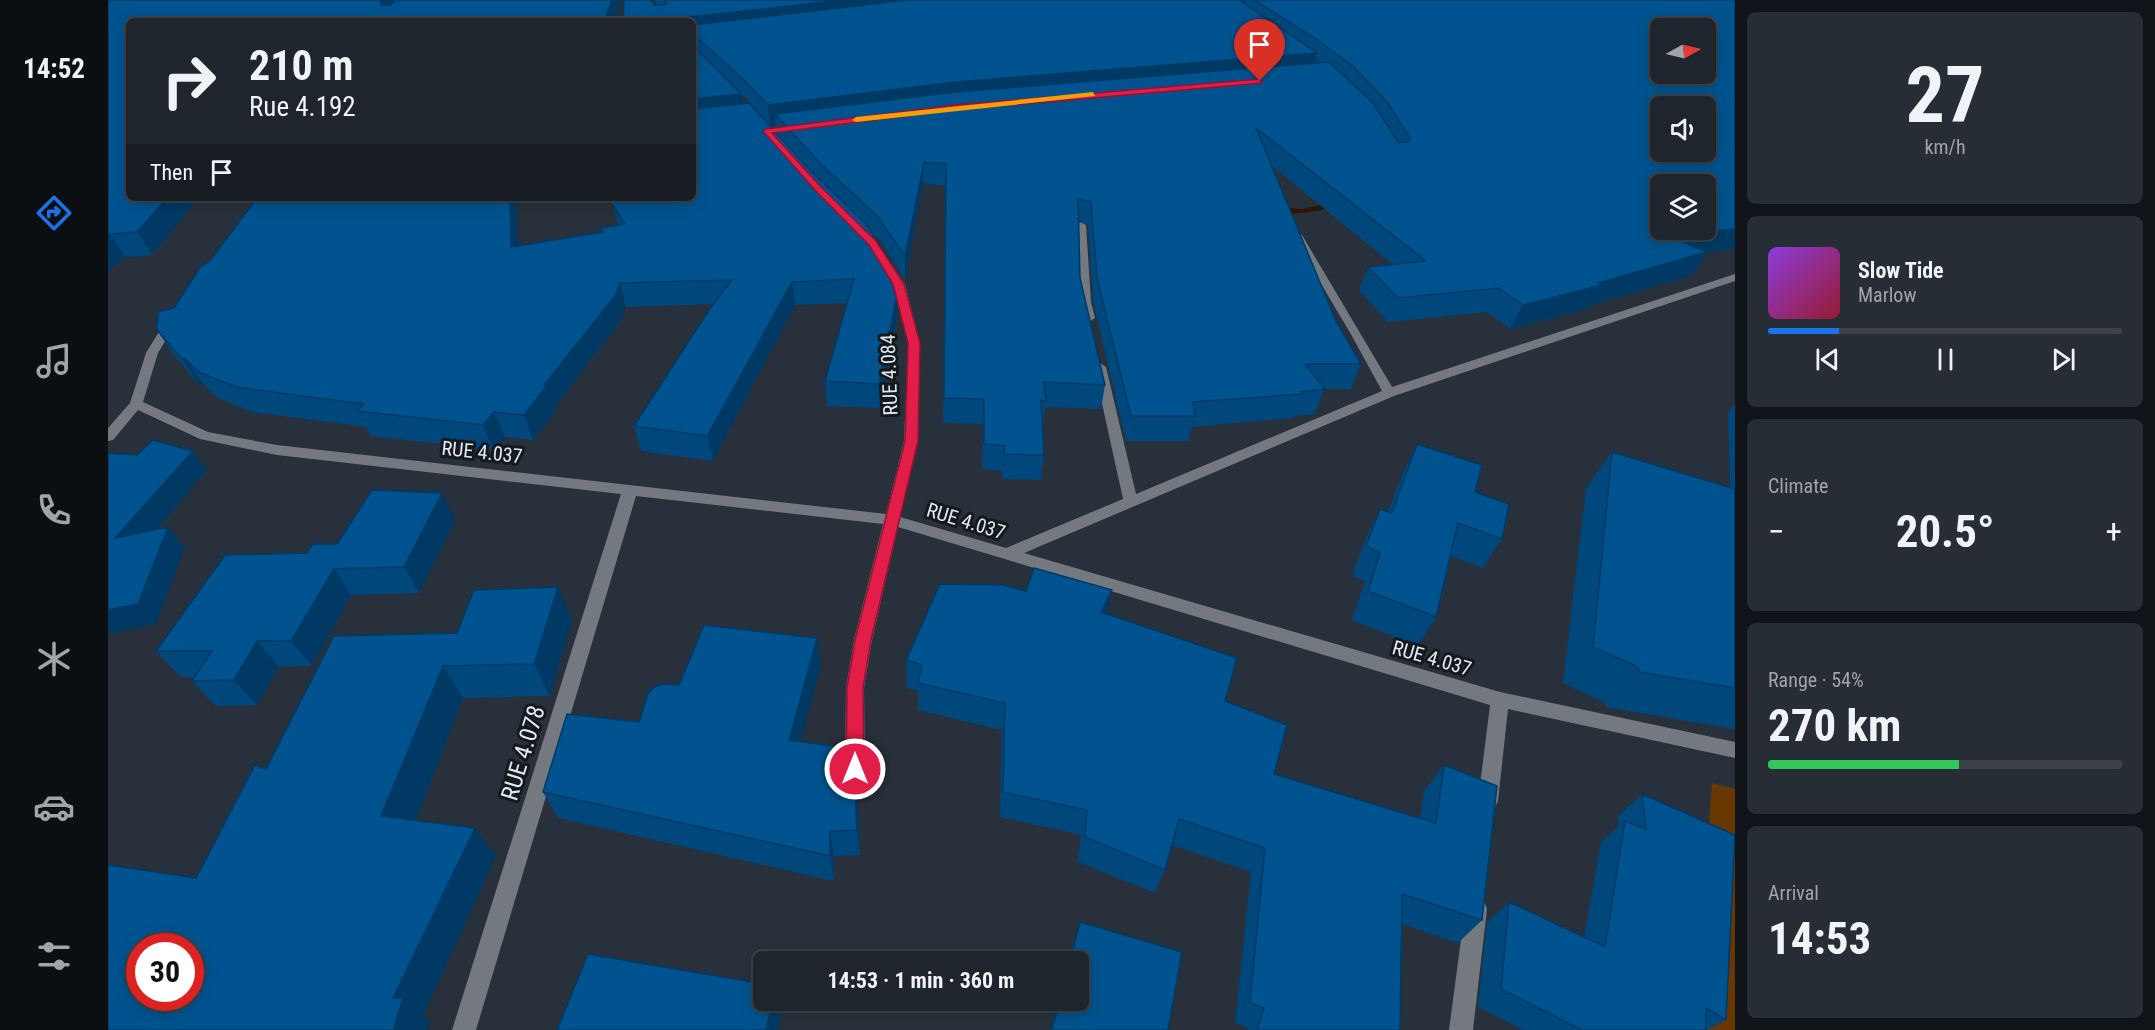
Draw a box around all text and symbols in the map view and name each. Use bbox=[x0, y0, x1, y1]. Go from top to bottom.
north arrow bbox=[1650, 18, 1716, 84]
map controls bbox=[1650, 18, 1716, 240]
pin bbox=[1234, 19, 1285, 81]
icon: arrive bbox=[1243, 28, 1276, 61]
text: 210 m bbox=[249, 41, 354, 90]
icon: right bbox=[150, 42, 228, 120]
text: 27 bbox=[1906, 50, 1984, 141]
text: 14:52 bbox=[23, 53, 85, 85]
text: Rue 4.192 bbox=[249, 91, 356, 123]
button: sound bbox=[1650, 96, 1716, 162]
text: km/h bbox=[1924, 135, 1966, 159]
icon: arrive bbox=[205, 156, 238, 189]
text: Then bbox=[150, 160, 193, 185]
button: layers bbox=[1650, 174, 1716, 240]
icon: directions bbox=[33, 192, 75, 234]
text: Slow Tide bbox=[1858, 258, 1944, 283]
text: Marlow bbox=[1858, 283, 1916, 307]
street label: RUE 4.084 bbox=[876, 334, 902, 416]
icon: music bbox=[33, 340, 75, 382]
icon: previous bbox=[1811, 343, 1844, 376]
icon: pause bbox=[1929, 343, 1962, 376]
icon: next bbox=[2047, 343, 2080, 376]
street label: RUE 4.037 bbox=[440, 436, 524, 468]
text: Climate bbox=[1768, 474, 1828, 498]
icon: phone bbox=[33, 489, 75, 531]
street label: RUE 4.037 bbox=[924, 498, 1008, 544]
text: 20.5° bbox=[1896, 505, 1994, 558]
text: − bbox=[1768, 512, 1785, 551]
text: + bbox=[2106, 512, 2122, 551]
street label: RUE 4.037 bbox=[1390, 635, 1474, 681]
icon: climate bbox=[33, 638, 75, 680]
text: Range · 54% bbox=[1768, 668, 1864, 692]
text: 270 km bbox=[1768, 699, 1901, 752]
street label: RUE 4.078 bbox=[495, 702, 551, 804]
position arrow bbox=[823, 737, 887, 801]
icon: car bbox=[33, 786, 75, 828]
text: Arrival bbox=[1768, 881, 1819, 905]
text: 14:53 bbox=[1768, 912, 1871, 965]
speed limit sign: 30 bbox=[126, 933, 204, 1011]
icon: filters bbox=[33, 935, 75, 977]
text: 14:53 · 1 min · 360 m bbox=[828, 968, 1014, 993]

